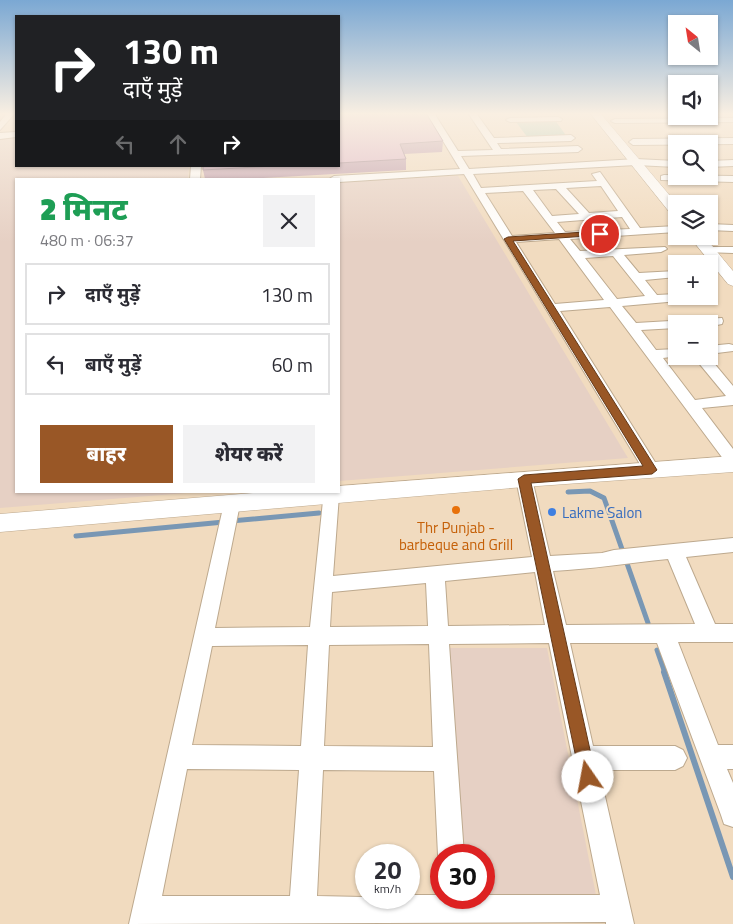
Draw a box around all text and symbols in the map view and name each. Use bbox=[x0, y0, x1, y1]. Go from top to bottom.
north arrow bbox=[668, 15, 718, 65]
map controls bbox=[668, 15, 718, 365]
text: 130 m bbox=[123, 24, 219, 78]
icon: right bbox=[40, 35, 105, 100]
text: दाएँ मुड़ें bbox=[123, 72, 182, 106]
button: sound bbox=[668, 75, 718, 125]
icon: left bbox=[111, 130, 139, 158]
icon: ahead bbox=[164, 130, 192, 158]
icon: right bbox=[217, 130, 245, 158]
button: search bbox=[668, 135, 718, 185]
text: 2 मिनट bbox=[40, 186, 128, 232]
button: close bbox=[263, 195, 315, 247]
button: layers bbox=[668, 195, 718, 245]
pin bbox=[579, 213, 621, 255]
icon: arrive bbox=[586, 220, 614, 248]
text: 480 m · 06:37 bbox=[40, 228, 134, 252]
button: + bbox=[668, 255, 718, 305]
text: दाएँ मुड़ें bbox=[85, 279, 140, 308]
icon: right bbox=[42, 280, 70, 308]
text: 130 m bbox=[261, 280, 313, 309]
button: − bbox=[668, 315, 718, 365]
text: बाएँ मुड़ें bbox=[85, 349, 141, 378]
icon: left bbox=[42, 350, 70, 378]
text: 60 m bbox=[272, 350, 313, 379]
button: बाहर bbox=[40, 425, 173, 483]
button: शेयर करें bbox=[183, 425, 315, 483]
place label: Lakme Salon bbox=[562, 501, 642, 524]
marker: Thr Punjab - barbeque and Grill bbox=[450, 504, 462, 516]
marker: Lakme Salon bbox=[546, 506, 558, 518]
place label: Thr Punjab - barbeque and Grill bbox=[399, 516, 513, 556]
position arrow bbox=[561, 750, 613, 802]
speed limit sign: 30 bbox=[430, 844, 495, 909]
text: 20 bbox=[373, 851, 402, 889]
text: km/h bbox=[374, 879, 401, 898]

